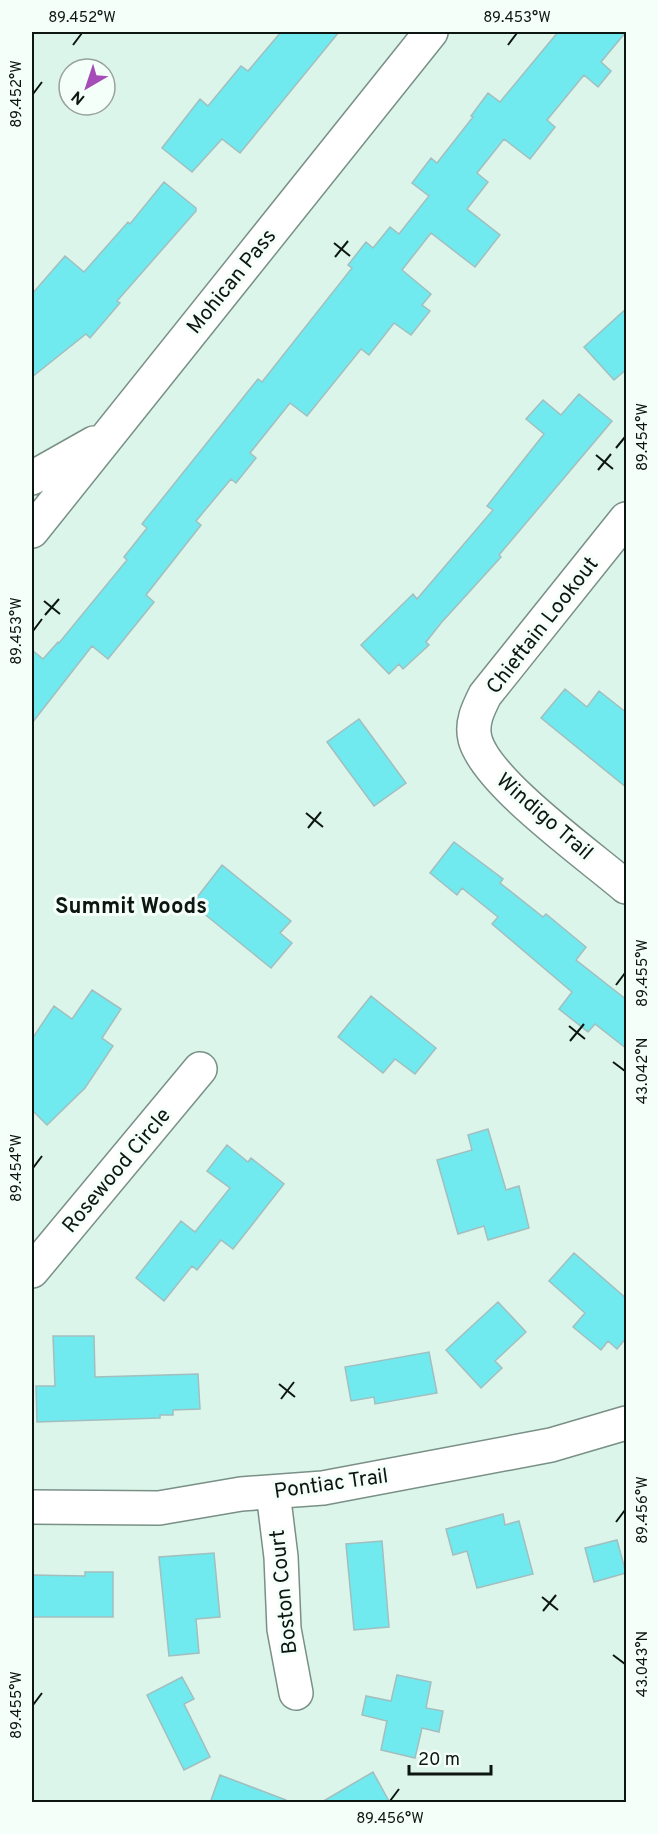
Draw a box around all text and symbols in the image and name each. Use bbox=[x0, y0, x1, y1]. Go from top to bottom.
text: 89.452°W bbox=[48, 9, 116, 28]
text: 89.453°W bbox=[483, 9, 551, 28]
north arrow bbox=[57, 57, 117, 117]
text: 89.452°W bbox=[8, 60, 27, 128]
text: N bbox=[68, 86, 90, 108]
street label: Mohican Pass bbox=[181, 224, 283, 340]
text: 89.454°W bbox=[634, 403, 653, 471]
street label: Chieftain Lookout bbox=[481, 552, 605, 700]
text: 89.453°W bbox=[8, 597, 27, 665]
street label: Windigo Trail bbox=[490, 768, 598, 867]
district label: Summit Woods bbox=[55, 894, 207, 921]
text: 89.455°W bbox=[634, 939, 653, 1007]
text: 43.042°N bbox=[634, 1038, 653, 1104]
street label: Rosewood Circle bbox=[57, 1103, 177, 1239]
text: 89.454°W bbox=[8, 1134, 27, 1202]
street label: Pontiac Trail bbox=[272, 1463, 390, 1506]
text: 89.456°W bbox=[634, 1476, 653, 1544]
street label: Boston Court bbox=[265, 1528, 304, 1655]
text: 43.043°N bbox=[634, 1631, 653, 1697]
text: 89.455°W bbox=[8, 1671, 27, 1739]
scale bar bbox=[409, 1738, 492, 1776]
text: 20 m bbox=[418, 1749, 460, 1772]
text: 89.456°W bbox=[356, 1810, 424, 1829]

